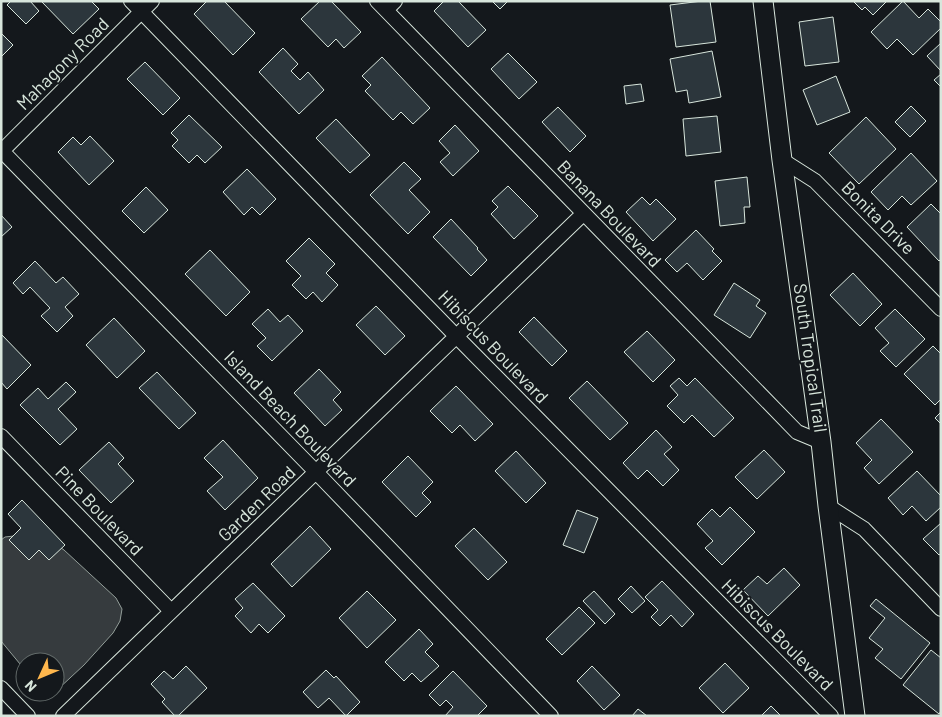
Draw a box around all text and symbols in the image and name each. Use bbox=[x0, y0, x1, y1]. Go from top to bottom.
street label: Mahagony Road bbox=[12, 13, 113, 114]
street label: Banana Boulevard bbox=[553, 155, 666, 271]
street label: Bonita Drive bbox=[837, 176, 920, 259]
street label: South Tropical Trail bbox=[790, 282, 832, 434]
street label: Hibiscus Boulevard bbox=[434, 285, 553, 407]
street label: Island Beach Boulevard bbox=[220, 346, 361, 491]
street label: Pine Boulevard bbox=[51, 461, 148, 560]
street label: Garden Road bbox=[213, 461, 300, 546]
street label: Hibiscus Boulevard bbox=[717, 574, 838, 695]
north arrow bbox=[15, 652, 65, 702]
text: N bbox=[21, 677, 40, 696]

